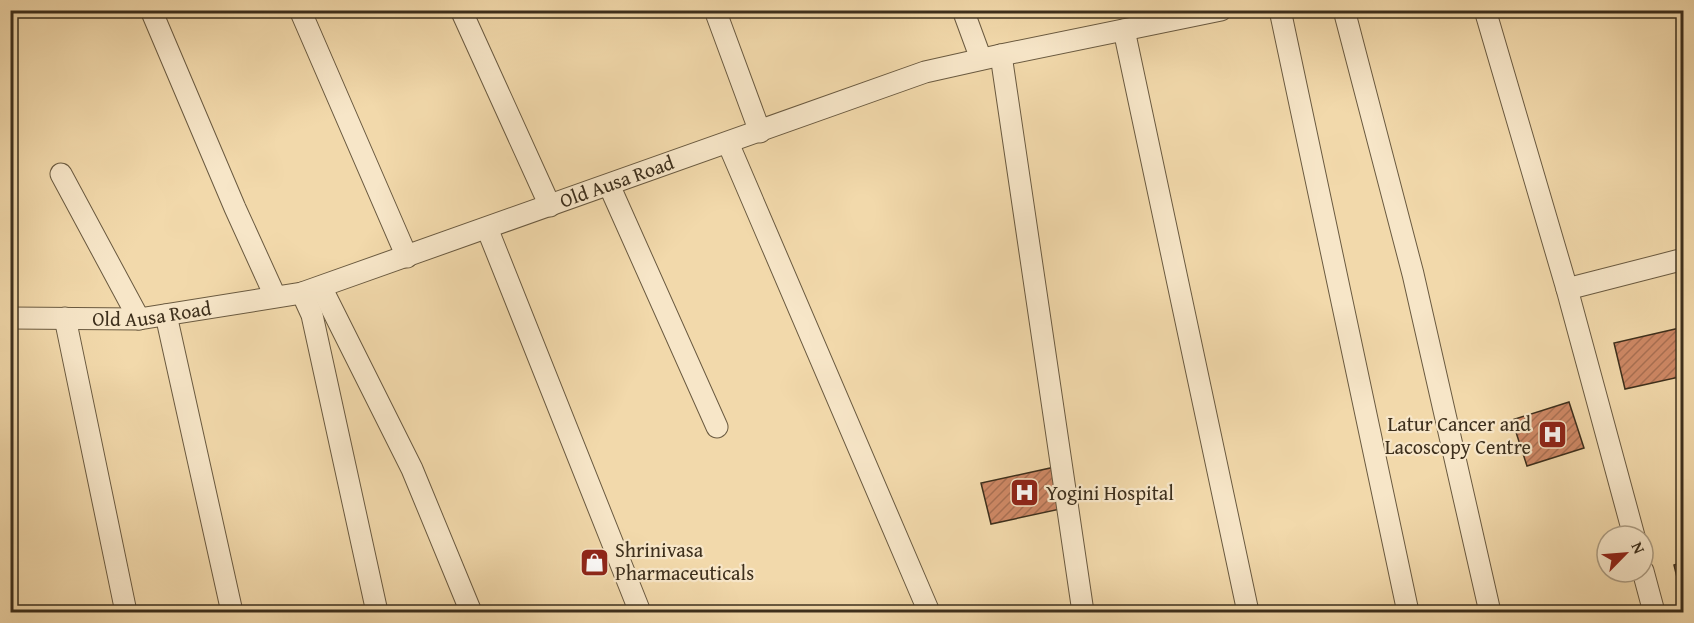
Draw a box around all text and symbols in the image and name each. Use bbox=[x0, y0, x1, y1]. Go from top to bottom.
street label: Old Ausa Road bbox=[555, 147, 678, 215]
street label: Old Ausa Road bbox=[92, 293, 213, 333]
place label: Latur Cancer and Lacoscopy Centre bbox=[1385, 409, 1531, 461]
hospital icon: Latur Cancer and Lacoscopy Centre bbox=[1536, 419, 1568, 451]
hospital icon: Yogini Hospital bbox=[1009, 477, 1041, 509]
place label: Yogini Hospital bbox=[1046, 478, 1174, 507]
north arrow bbox=[1595, 524, 1655, 584]
place label: Shrinivasa Pharmaceuticals bbox=[615, 535, 754, 587]
text: N bbox=[1625, 538, 1652, 558]
shop icon: Shrinivasa Pharmaceuticals bbox=[578, 546, 610, 578]

